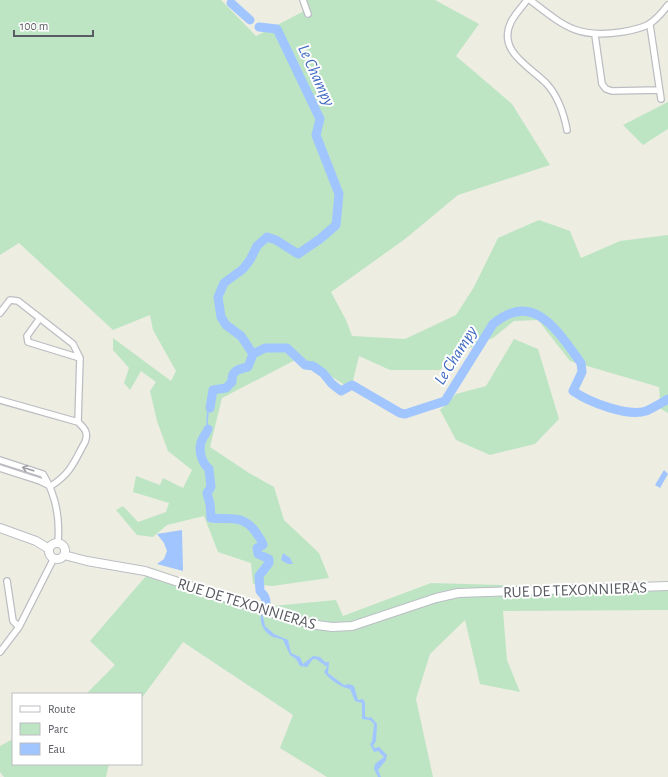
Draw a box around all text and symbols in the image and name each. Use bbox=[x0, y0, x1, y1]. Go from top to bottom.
scale bar bbox=[14, 12, 93, 38]
text: 100 m bbox=[20, 20, 48, 32]
water label: Le Champy bbox=[294, 42, 338, 109]
water label: Le Champy bbox=[431, 323, 481, 388]
one-way arrow bbox=[22, 465, 35, 472]
street label: RUE DE TEXONNIERAS bbox=[175, 575, 318, 633]
street label: RUE DE TEXONNIERAS bbox=[503, 579, 647, 601]
legend bbox=[12, 693, 142, 765]
text: Route bbox=[48, 703, 75, 715]
text: Parc bbox=[48, 723, 68, 735]
text: Eau bbox=[48, 743, 65, 755]

